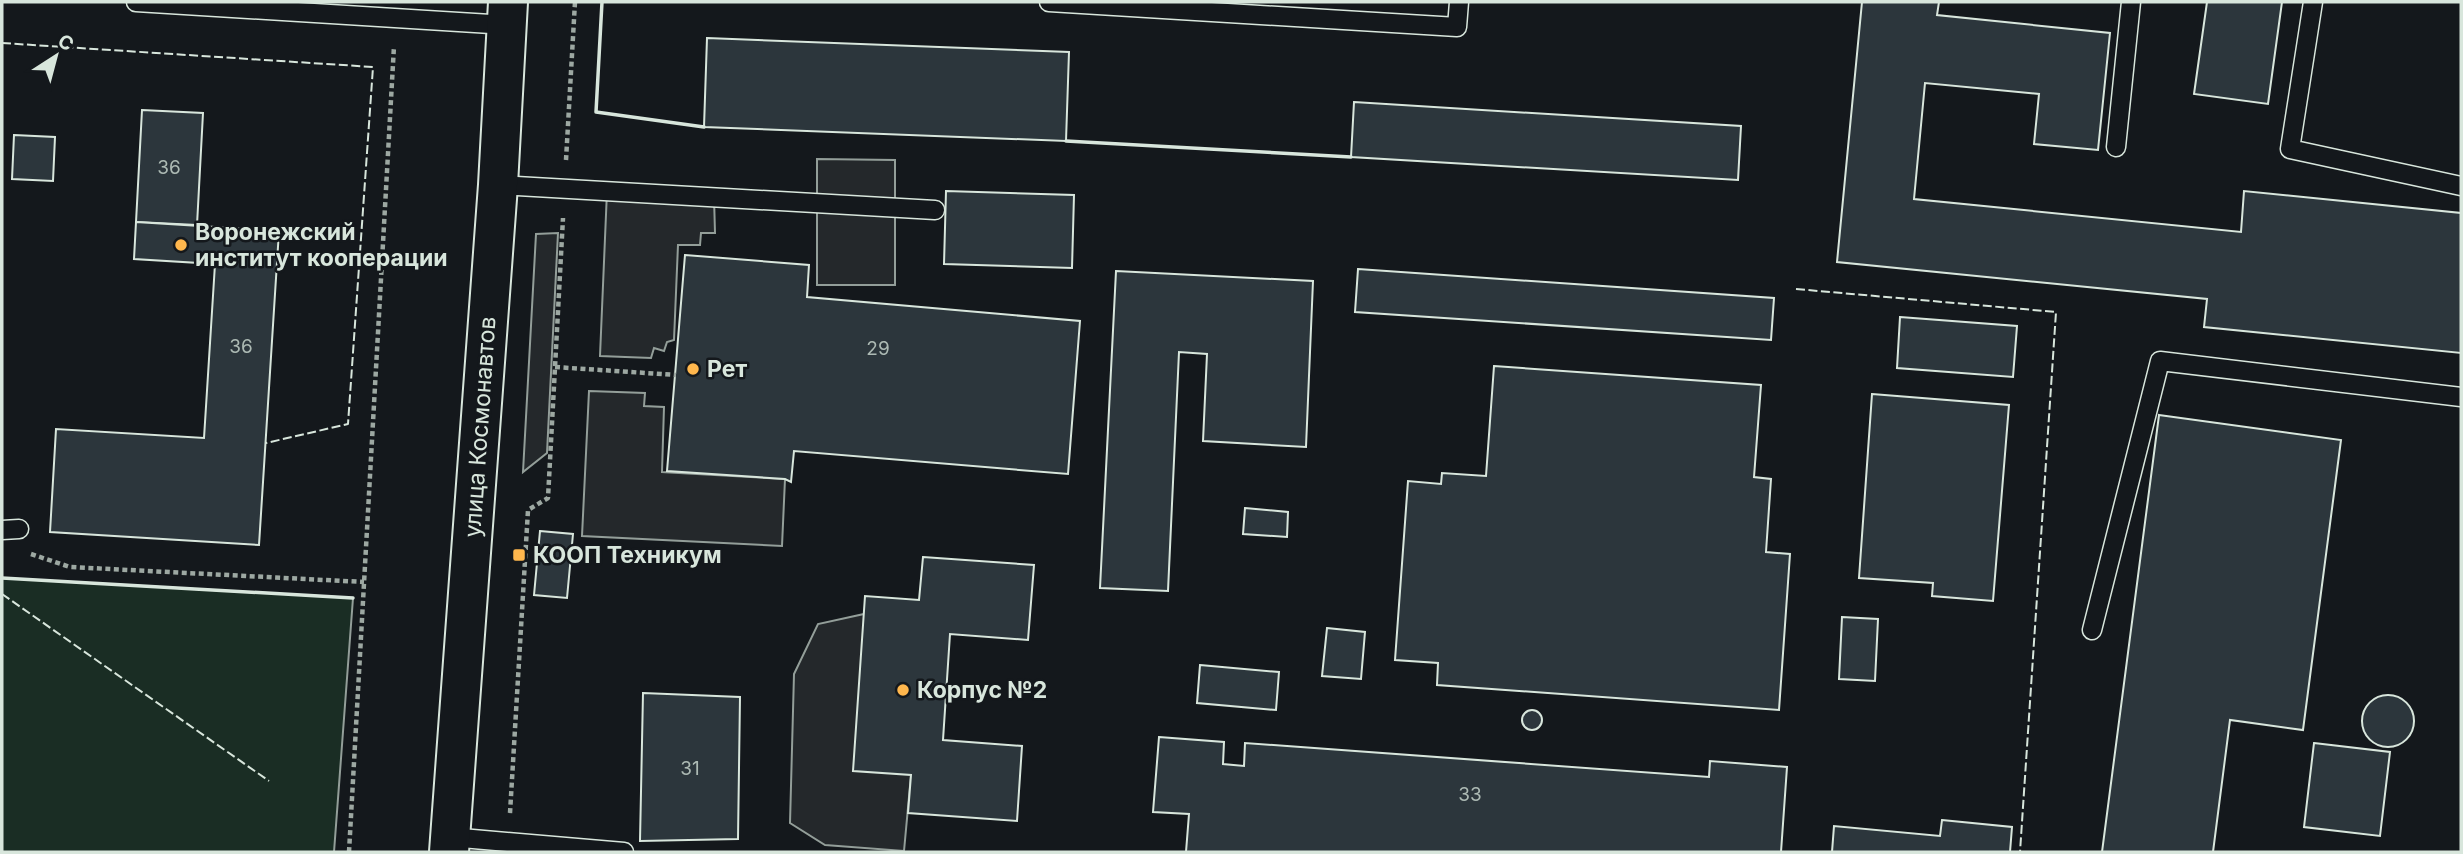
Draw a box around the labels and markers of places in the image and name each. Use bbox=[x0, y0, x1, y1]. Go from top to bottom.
place label: Воронежский институт кооперации bbox=[195, 218, 448, 272]
marker: Воронежский институт кооперации bbox=[173, 237, 189, 253]
place label: Рет bbox=[707, 355, 747, 383]
marker: Рет bbox=[685, 361, 701, 377]
place label: КООП Техникум bbox=[533, 541, 722, 569]
marker: КООП Техникум bbox=[511, 547, 527, 563]
place label: Корпус №2 bbox=[917, 676, 1047, 704]
marker: Корпус №2 bbox=[895, 682, 911, 698]

